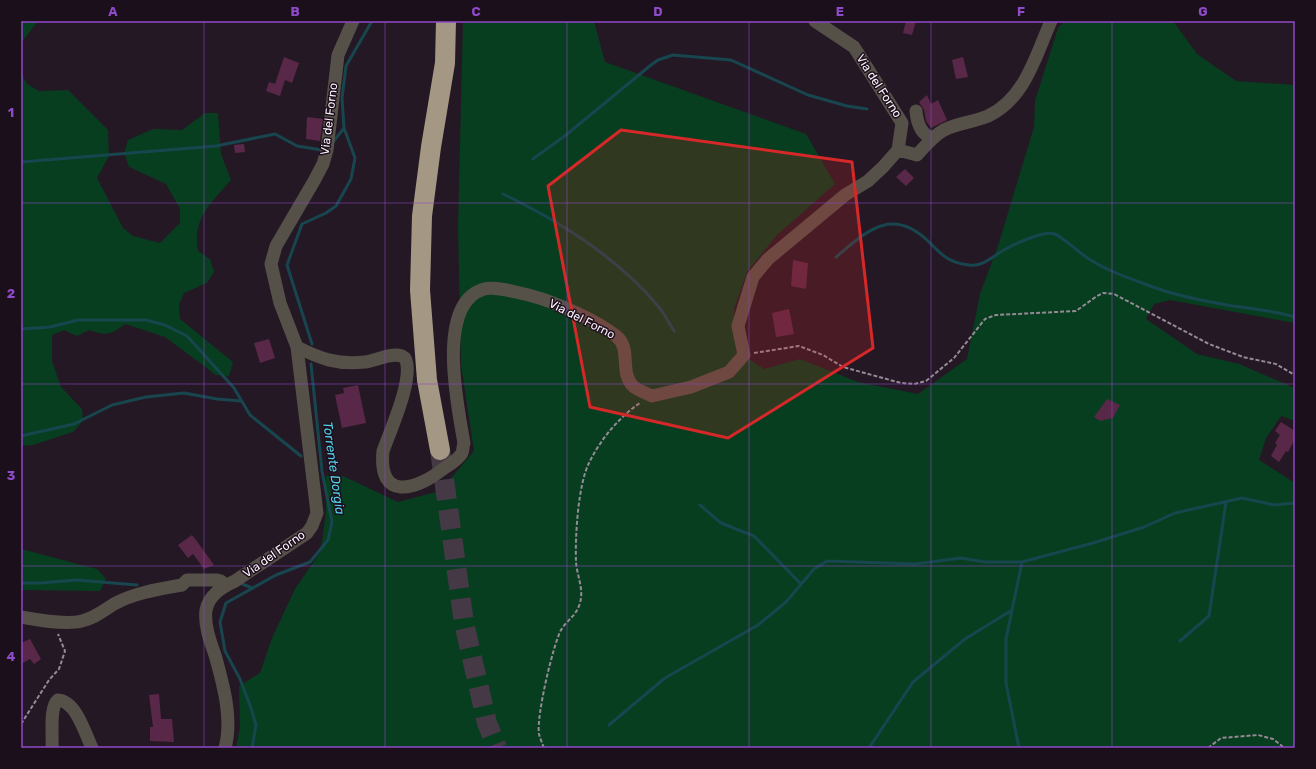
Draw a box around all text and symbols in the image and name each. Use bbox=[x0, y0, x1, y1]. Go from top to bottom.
text: A bbox=[108, 4, 118, 19]
text: B bbox=[290, 4, 300, 19]
text: C bbox=[471, 4, 481, 19]
text: D bbox=[653, 4, 663, 19]
text: E bbox=[836, 4, 844, 19]
text: F bbox=[1017, 4, 1025, 19]
text: G bbox=[1198, 4, 1208, 19]
street label: Via del Forno bbox=[853, 52, 905, 120]
street label: Via del Forno bbox=[318, 82, 340, 156]
text: 1 bbox=[8, 105, 14, 120]
text: 2 bbox=[7, 286, 15, 301]
street label: Via del Forno bbox=[547, 296, 618, 342]
water label: Torrente Dorgia bbox=[319, 420, 348, 516]
text: 3 bbox=[7, 468, 16, 483]
street label: Via del Forno bbox=[240, 527, 308, 581]
text: 4 bbox=[7, 649, 16, 664]

